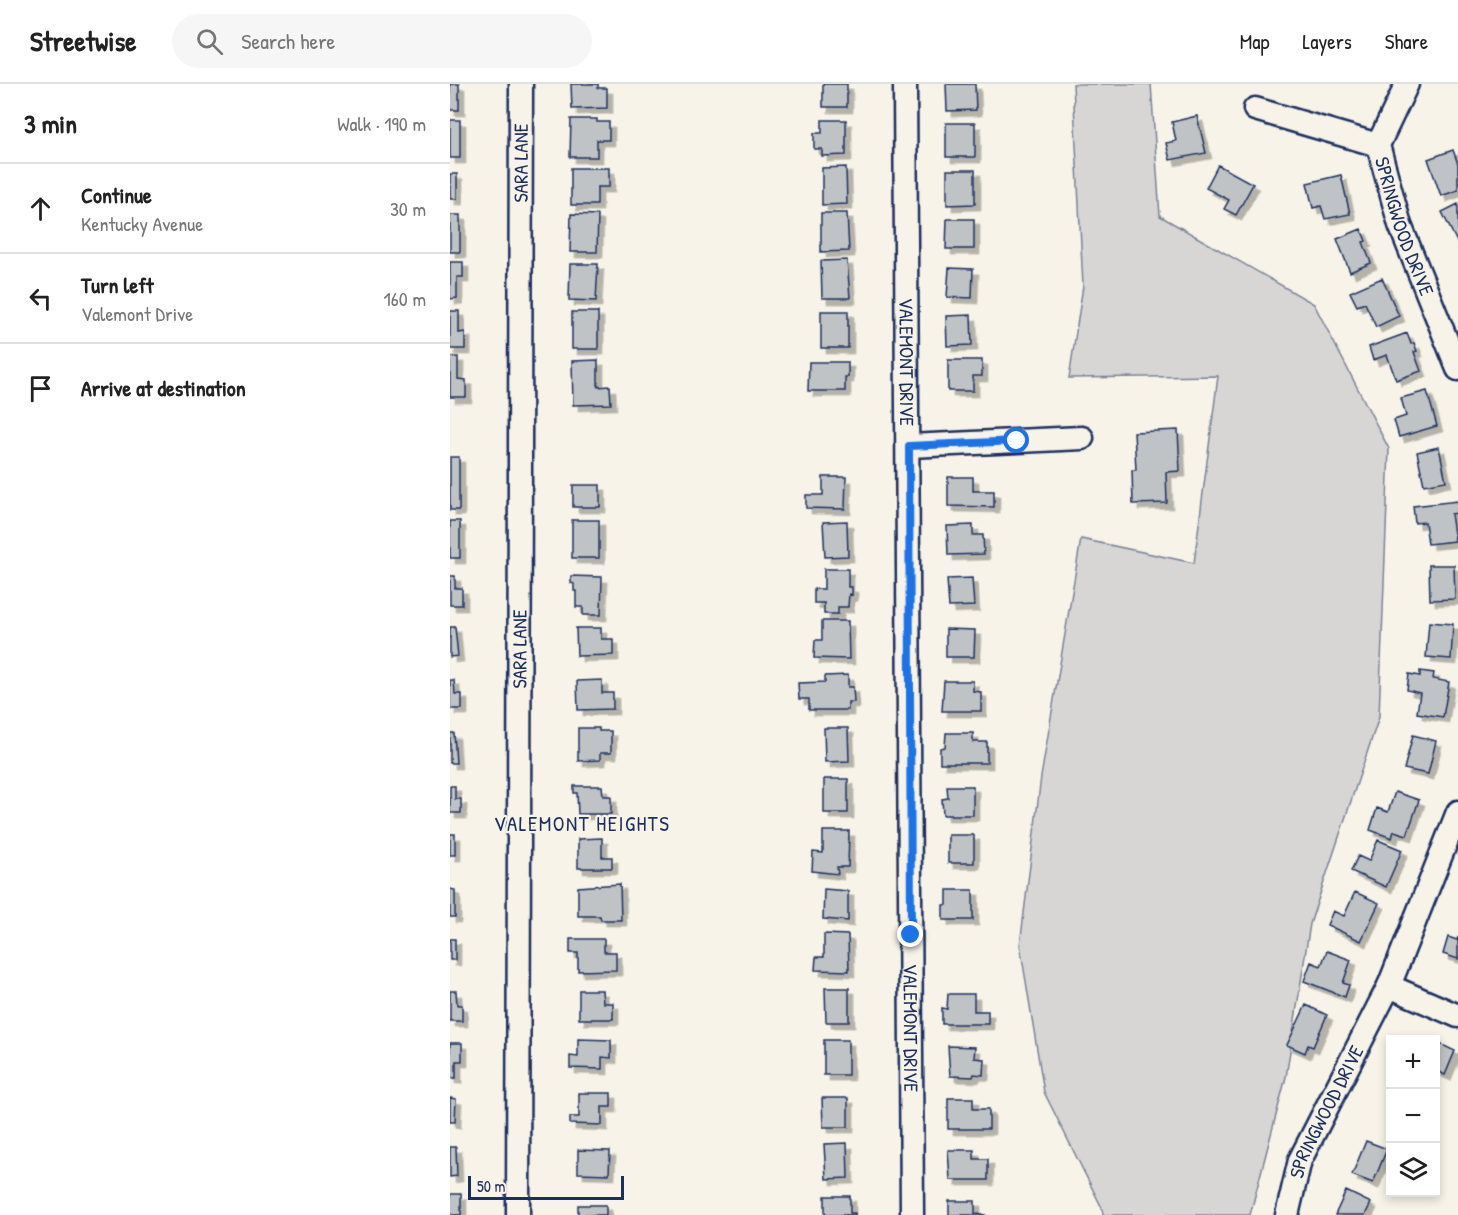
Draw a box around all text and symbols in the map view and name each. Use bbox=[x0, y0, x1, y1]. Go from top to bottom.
search box bbox=[172, 14, 592, 68]
text: Streetwise bbox=[30, 22, 136, 60]
icon: search bbox=[193, 25, 226, 58]
text: Search here bbox=[241, 26, 335, 56]
text: Map bbox=[1240, 27, 1269, 56]
text: Layers bbox=[1302, 27, 1352, 56]
text: Share bbox=[1385, 27, 1428, 56]
text: 3 min bbox=[24, 106, 77, 141]
text: Walk · 190 m bbox=[337, 110, 426, 137]
street label: SARA LANE bbox=[507, 123, 534, 203]
street label: SPRINGWOOD DRIVE bbox=[1369, 154, 1441, 300]
text: Continue bbox=[81, 180, 152, 210]
icon: ahead bbox=[24, 192, 57, 225]
text: 30 m bbox=[390, 195, 426, 222]
text: Kentucky Avenue bbox=[81, 210, 203, 237]
text: Turn left bbox=[81, 270, 154, 300]
icon: left bbox=[24, 282, 57, 315]
text: 160 m bbox=[384, 285, 426, 312]
street label: VALEMONT DRIVE bbox=[893, 298, 921, 426]
text: Valemont Drive bbox=[81, 300, 193, 327]
icon: arrive bbox=[24, 372, 57, 405]
text: Arrive at destination bbox=[81, 373, 246, 403]
route start bbox=[1003, 427, 1029, 453]
street label: SARA LANE bbox=[505, 609, 533, 689]
district label: VALEMONT HEIGHTS bbox=[494, 809, 670, 838]
route end bbox=[897, 921, 923, 947]
street label: VALEMONT DRIVE bbox=[897, 964, 925, 1092]
map controls bbox=[1386, 1035, 1440, 1197]
button: + bbox=[1386, 1035, 1440, 1089]
street label: SPRINGWOOD DRIVE bbox=[1282, 1040, 1369, 1180]
button: − bbox=[1386, 1089, 1440, 1143]
button: layers bbox=[1386, 1143, 1440, 1197]
scale bar bbox=[468, 1173, 624, 1200]
text: 50 m bbox=[477, 1175, 506, 1197]

